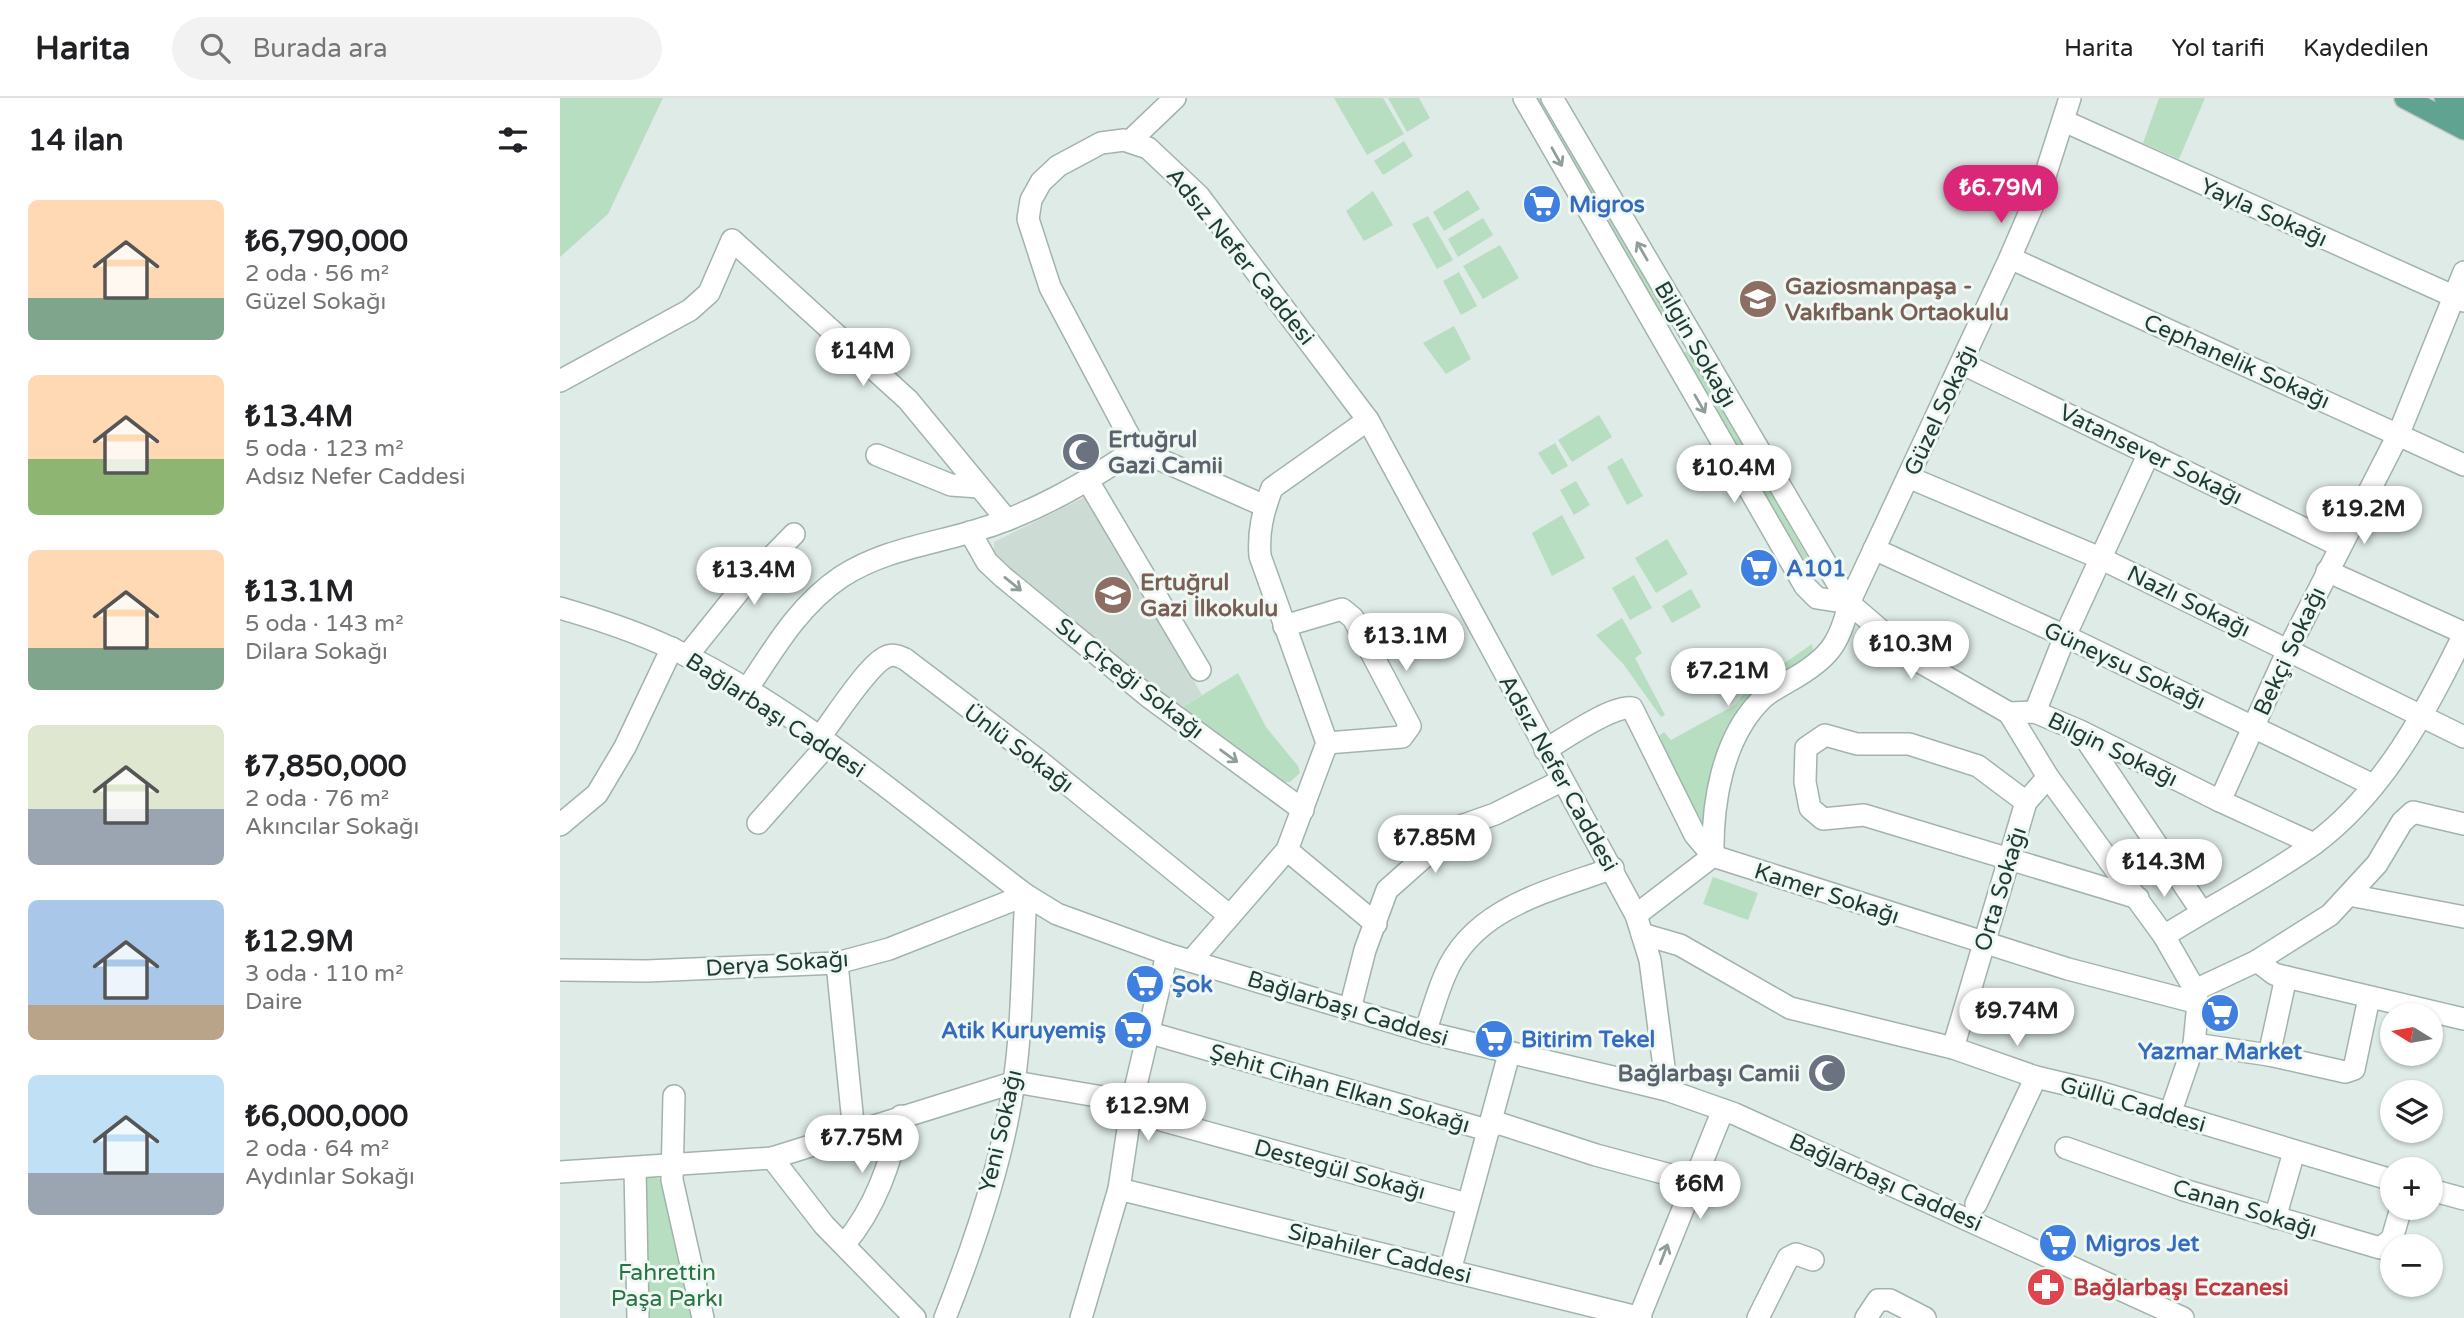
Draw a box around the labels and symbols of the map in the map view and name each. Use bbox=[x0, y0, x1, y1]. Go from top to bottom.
one-way arrow bbox=[1550, 147, 1564, 167]
street label: Adsız Nefer Caddesi bbox=[1160, 162, 1320, 351]
pin: ₺6.79M bbox=[1944, 166, 2058, 225]
street label: Yayla Sokağı bbox=[2196, 172, 2331, 253]
supermarket icon: Migros bbox=[1521, 183, 1563, 225]
place label: Migros bbox=[1569, 191, 1645, 219]
one-way arrow bbox=[1635, 242, 1649, 262]
place label: Gaziosmanpaşa - Vakıfbank Ortaokulu bbox=[1785, 273, 2009, 327]
street label: Bilgin Sokağı bbox=[1648, 276, 1743, 413]
school or university icon: Gaziosmanpaşa - Vakıfbank Ortaokulu bbox=[1737, 278, 1779, 320]
street label: Cephanelik Sokağı bbox=[2139, 308, 2334, 416]
pin: ₺14M bbox=[822, 328, 904, 388]
street label: Güzel Sokağı bbox=[1898, 341, 1983, 480]
one-way arrow bbox=[1693, 393, 1707, 413]
street label: Vatansever Sokağı bbox=[2054, 398, 2247, 511]
place label: Ertuğrul Gazi Camii bbox=[1108, 426, 1223, 480]
mosque icon: Ertuğrul Gazi Camii bbox=[1060, 431, 1102, 473]
pin: ₺10.4M bbox=[1677, 446, 1791, 505]
pin: ₺19.2M bbox=[2307, 486, 2421, 546]
pin: ₺13.4M bbox=[697, 547, 811, 607]
supermarket icon: A101 bbox=[1738, 547, 1780, 589]
place label: A101 bbox=[1786, 555, 1847, 583]
street label: Nazlı Sokağı bbox=[2122, 560, 2255, 644]
place label: Ertuğrul Gazi İlkokulu bbox=[1140, 569, 1278, 623]
school or university icon: Ertuğrul Gazi İlkokulu bbox=[1092, 574, 1134, 616]
one-way arrow bbox=[1003, 577, 1021, 592]
street label: Bekçi Sokağı bbox=[2248, 583, 2332, 720]
street label: Su Çiçeği Sokağı bbox=[1050, 612, 1209, 745]
pin: ₺13.1M bbox=[1349, 614, 1463, 673]
street label: Güneysu Sokağı bbox=[2039, 616, 2210, 716]
pin: ₺10.3M bbox=[1854, 622, 1968, 681]
street label: Bağlarbaşı Caddesi bbox=[680, 647, 871, 784]
pin: ₺7.21M bbox=[1671, 648, 1785, 708]
street label: Adsız Nefer Caddesi bbox=[1492, 670, 1624, 877]
street label: Ünlü Sokağı bbox=[958, 698, 1079, 799]
street label: Bilgin Sokağı bbox=[2043, 706, 2182, 793]
one-way arrow bbox=[1219, 749, 1238, 764]
pin: ₺7.85M bbox=[1378, 816, 1492, 875]
street label: Orta Sokağı bbox=[1969, 824, 2033, 955]
pin: ₺14.3M bbox=[2107, 840, 2221, 899]
street label: Kamer Sokağı bbox=[1751, 857, 1903, 931]
street label: Derya Sokağı bbox=[705, 945, 850, 983]
supermarket icon: Şok bbox=[1124, 963, 1166, 1005]
street label: Bağlarbaşı Caddesi bbox=[1244, 965, 1452, 1053]
place label: Şok bbox=[1172, 971, 1213, 999]
pin: ₺9.74M bbox=[1960, 988, 2074, 1048]
supermarket icon: Yazmar Market bbox=[2199, 992, 2241, 1034]
north arrow bbox=[2380, 1003, 2443, 1066]
supermarket icon: Atik Kuruyemiş bbox=[1112, 1009, 1154, 1051]
place label: Atik Kuruyemiş bbox=[941, 1017, 1106, 1045]
supermarket icon: Bitirim Tekel bbox=[1473, 1018, 1515, 1060]
place label: Bitirim Tekel bbox=[1521, 1026, 1655, 1054]
street label: Şehit Cihan Elkan Sokağı bbox=[1206, 1038, 1473, 1140]
place label: Yazmar Market bbox=[2138, 1038, 2302, 1066]
mosque icon: Bağlarbaşı Camii bbox=[1806, 1052, 1848, 1094]
place label: Bağlarbaşı Camii bbox=[1617, 1060, 1800, 1088]
street label: Yeni Sokağı bbox=[973, 1067, 1029, 1195]
street label: Güllü Caddesi bbox=[2056, 1071, 2209, 1139]
pin: ₺12.9M bbox=[1091, 1084, 1205, 1143]
pin: ₺7.75M bbox=[805, 1116, 919, 1175]
street label: Bağlarbaşı Caddesi bbox=[1785, 1128, 1987, 1238]
street label: Destegül Sokağı bbox=[1251, 1134, 1429, 1206]
pin: ₺6M bbox=[1666, 1162, 1734, 1221]
street label: Canan Sokağı bbox=[2169, 1174, 2320, 1244]
street label: Sipahiler Caddesi bbox=[1285, 1218, 1474, 1290]
supermarket icon: Migros Jet bbox=[2037, 1222, 2079, 1264]
place label: Migros Jet bbox=[2085, 1230, 2199, 1258]
one-way arrow bbox=[1659, 1243, 1672, 1265]
park label: Fahrettin Paşa Parkı bbox=[611, 1259, 723, 1313]
pharmacy icon: Bağlarbaşı Eczanesi bbox=[2025, 1266, 2067, 1308]
place label: Bağlarbaşı Eczanesi bbox=[2073, 1274, 2289, 1302]

